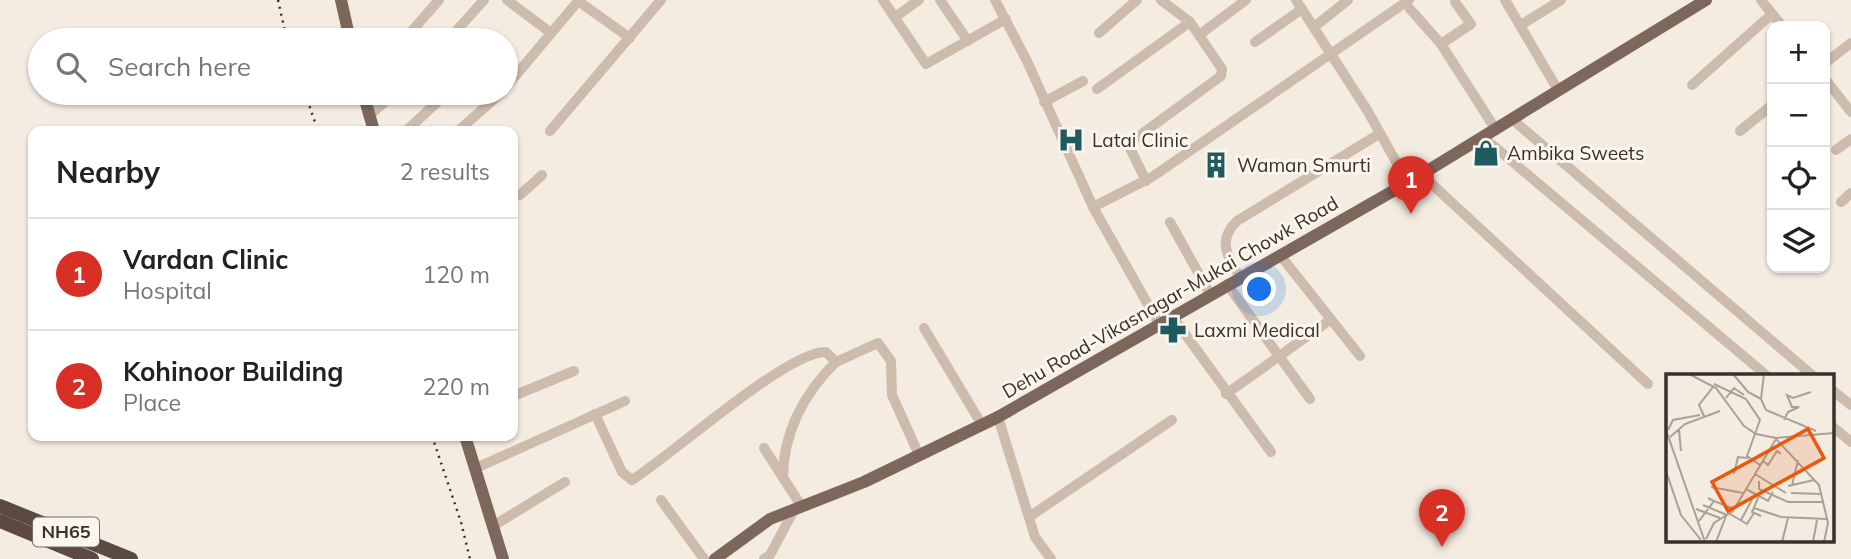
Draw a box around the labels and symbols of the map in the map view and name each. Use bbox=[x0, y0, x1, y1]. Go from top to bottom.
hospital icon: Latai Clinic bbox=[1056, 125, 1086, 155]
place label: Latai Clinic bbox=[1092, 128, 1188, 152]
shop icon: Ambika Sweets bbox=[1471, 138, 1501, 168]
place label: Ambika Sweets bbox=[1507, 141, 1644, 165]
building icon: Waman Smurti bbox=[1201, 150, 1231, 180]
place label: Waman Smurti bbox=[1237, 153, 1371, 177]
pin: 1 bbox=[1388, 156, 1434, 214]
street label: Dehu Road-Vikasnagar-Mukai Chowk Road bbox=[998, 191, 1342, 403]
your location bbox=[1242, 272, 1276, 306]
pharmacy icon: Laxmi Medical bbox=[1158, 315, 1188, 345]
place label: Laxmi Medical bbox=[1194, 318, 1320, 342]
inset map bbox=[1666, 374, 1834, 542]
pin: 2 bbox=[1419, 489, 1465, 547]
road number: NH65 bbox=[33, 518, 99, 546]

